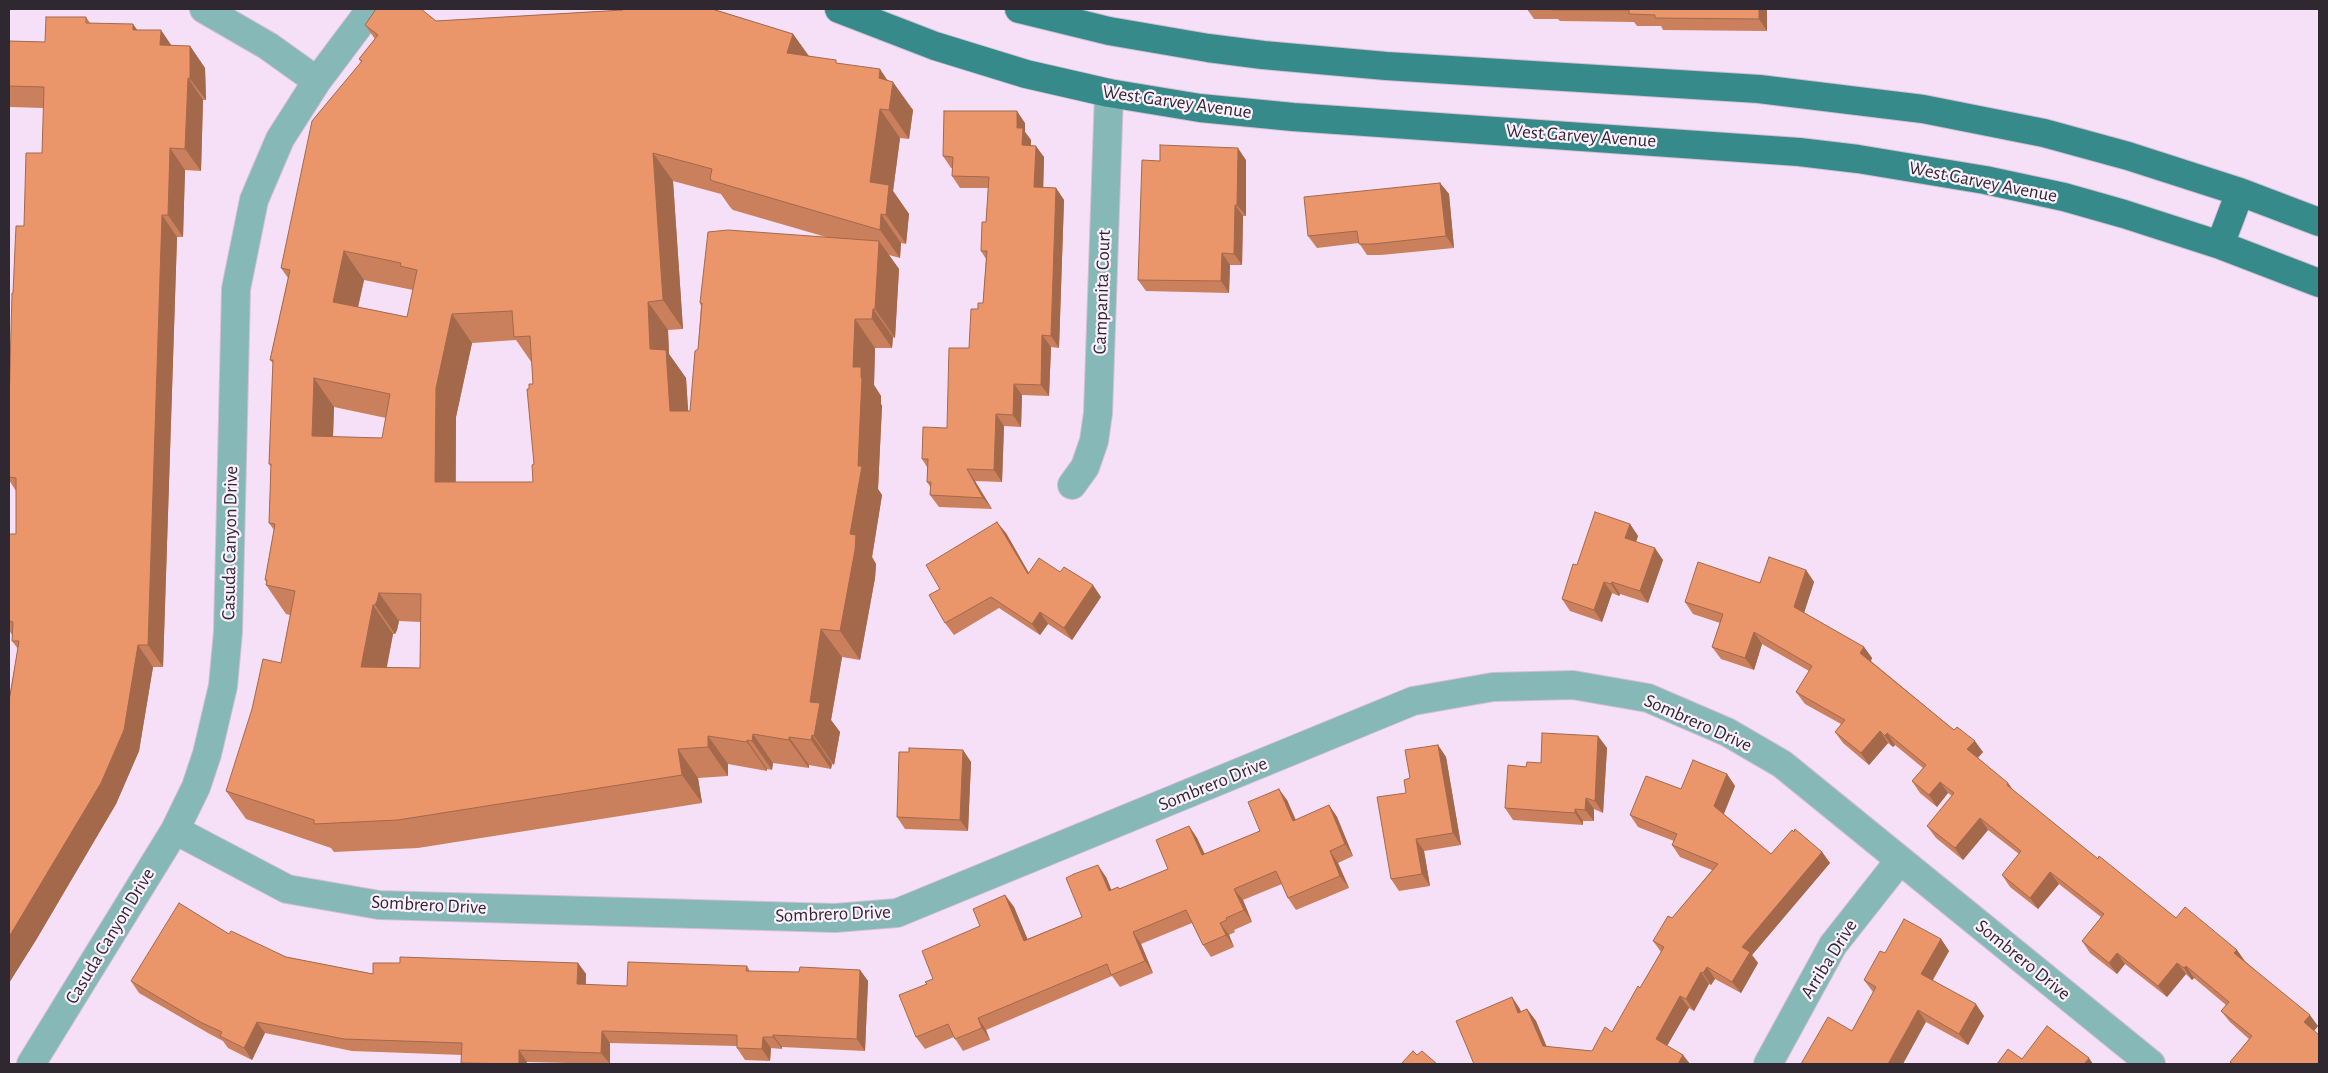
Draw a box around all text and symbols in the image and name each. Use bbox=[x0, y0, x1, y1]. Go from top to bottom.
street label: West Garvey Avenue bbox=[1101, 80, 1253, 124]
street label: West Garvey Avenue bbox=[1505, 119, 1657, 153]
street label: West Garvey Avenue bbox=[1907, 156, 2059, 208]
street label: Campanita Court bbox=[1088, 229, 1116, 355]
street label: Casuda Canyon Drive bbox=[217, 466, 243, 620]
street label: Sombrero Drive bbox=[1641, 689, 1755, 757]
street label: Sombrero Drive bbox=[1155, 752, 1271, 816]
street label: Casuda Canyon Drive bbox=[60, 864, 160, 1008]
street label: Sombrero Drive bbox=[371, 891, 487, 919]
street label: Sombrero Drive bbox=[775, 901, 891, 927]
street label: Arriba Drive bbox=[1796, 915, 1862, 1003]
street label: Sombrero Drive bbox=[1971, 915, 2075, 1005]

